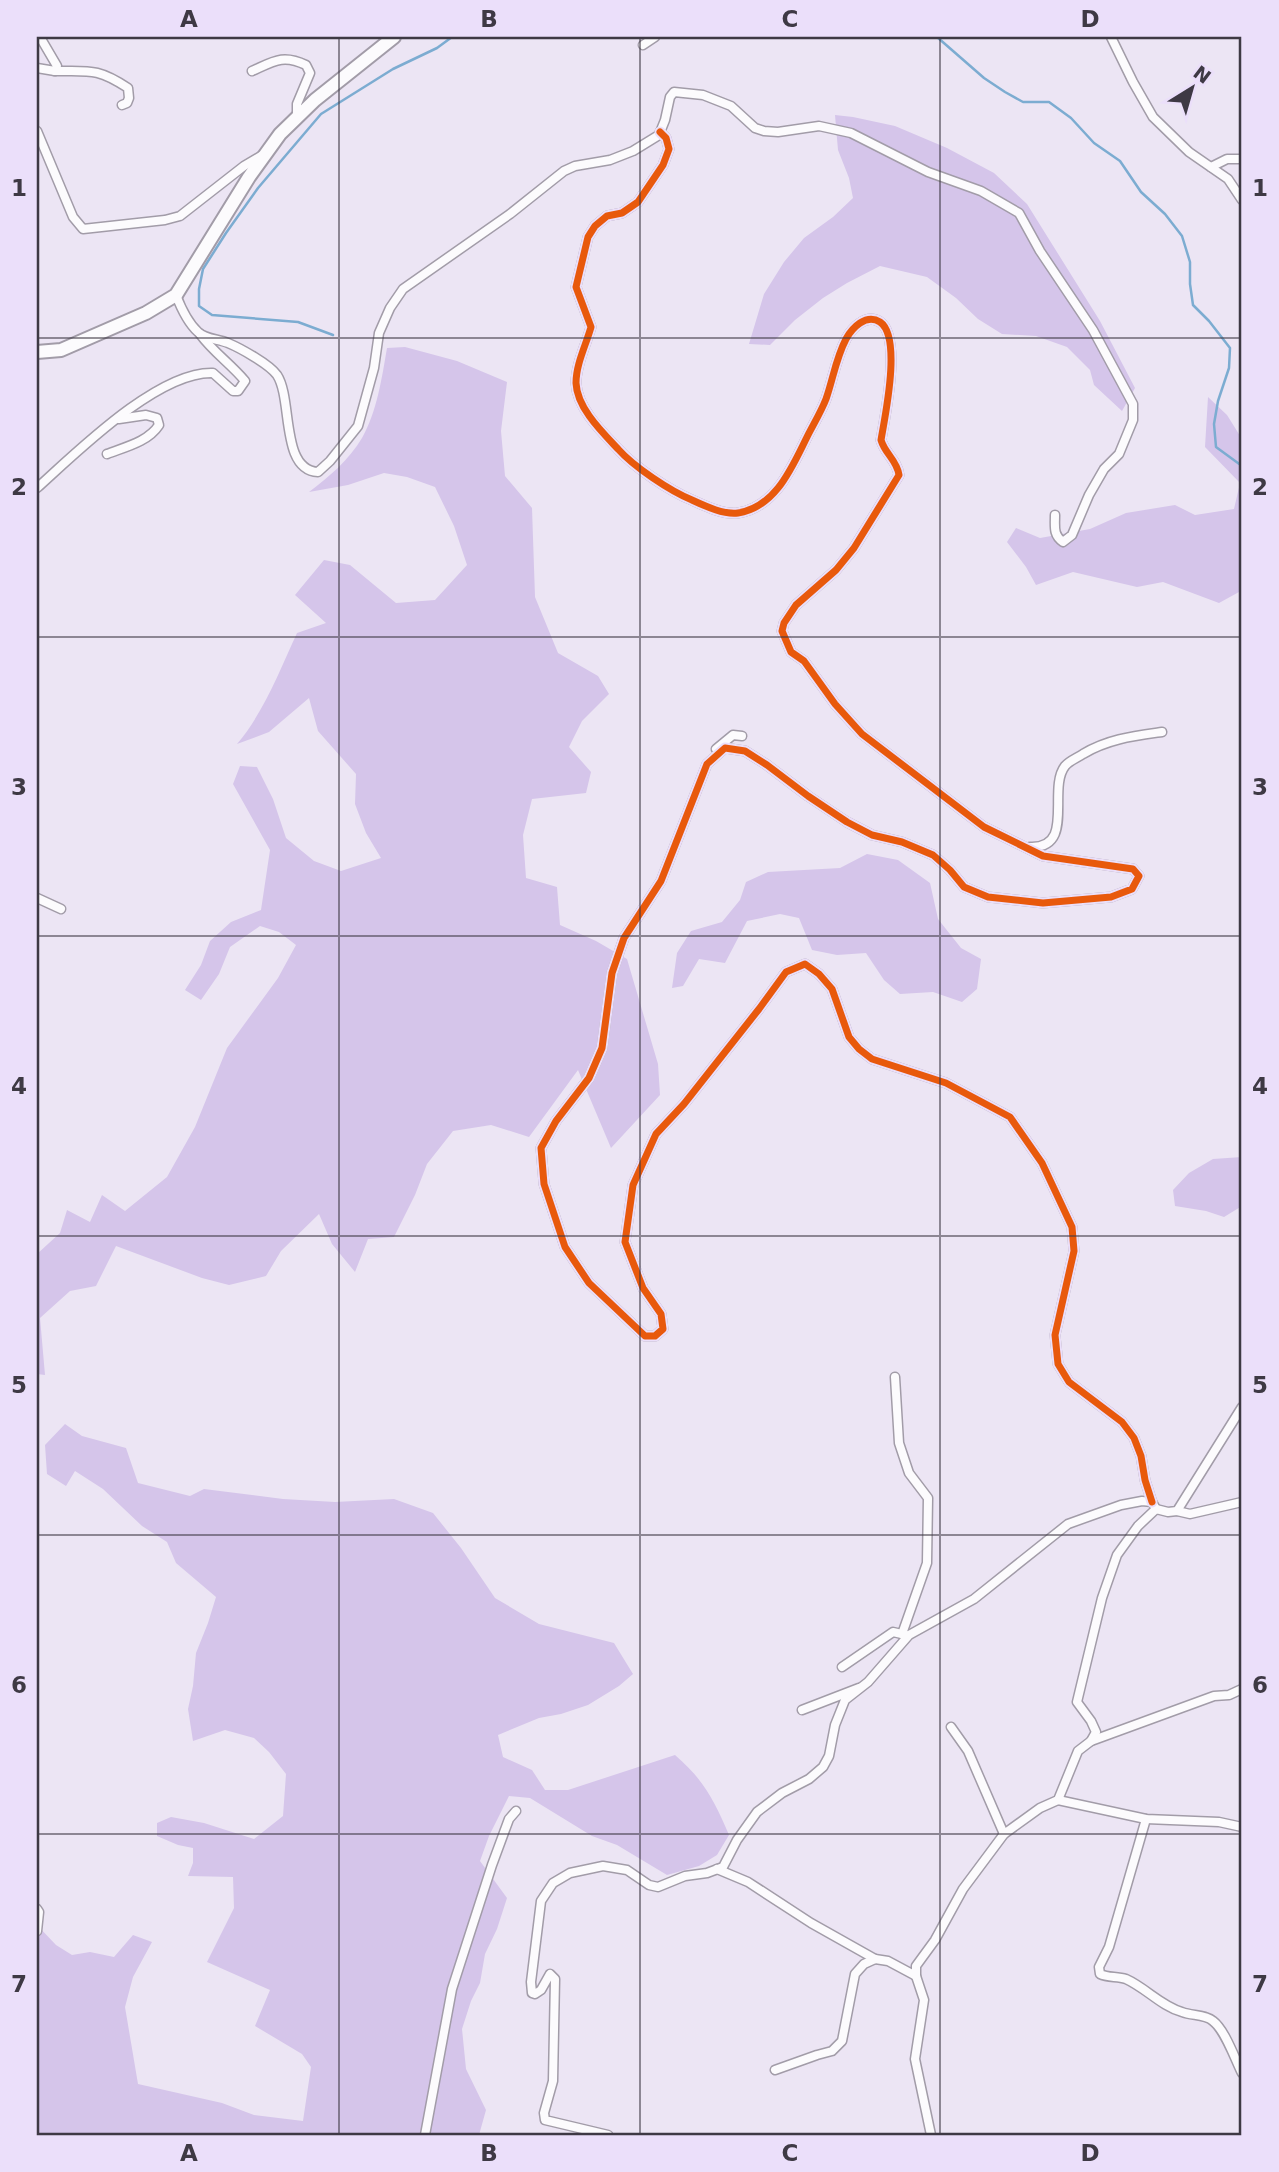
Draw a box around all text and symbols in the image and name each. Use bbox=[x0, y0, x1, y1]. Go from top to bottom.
text: A bbox=[180, 6, 198, 32]
text: B bbox=[480, 6, 498, 32]
text: C bbox=[782, 6, 798, 32]
text: D bbox=[1080, 6, 1100, 32]
north arrow bbox=[1156, 52, 1226, 122]
text: N bbox=[1189, 61, 1215, 88]
text: 1 bbox=[11, 175, 27, 201]
text: 1 bbox=[1252, 175, 1268, 201]
text: 2 bbox=[11, 474, 27, 500]
text: 2 bbox=[1252, 474, 1268, 500]
text: 3 bbox=[11, 774, 27, 800]
text: 3 bbox=[1252, 774, 1268, 800]
text: 4 bbox=[11, 1073, 27, 1099]
text: 4 bbox=[1252, 1073, 1268, 1099]
text: 5 bbox=[11, 1372, 27, 1398]
text: 5 bbox=[1252, 1372, 1268, 1398]
text: 6 bbox=[11, 1672, 27, 1698]
text: 6 bbox=[1252, 1672, 1268, 1698]
text: 7 bbox=[11, 1971, 27, 1997]
text: 7 bbox=[1252, 1971, 1268, 1997]
text: A bbox=[180, 2140, 198, 2166]
text: B bbox=[480, 2140, 498, 2166]
text: C bbox=[782, 2140, 798, 2166]
text: D bbox=[1080, 2140, 1100, 2166]

